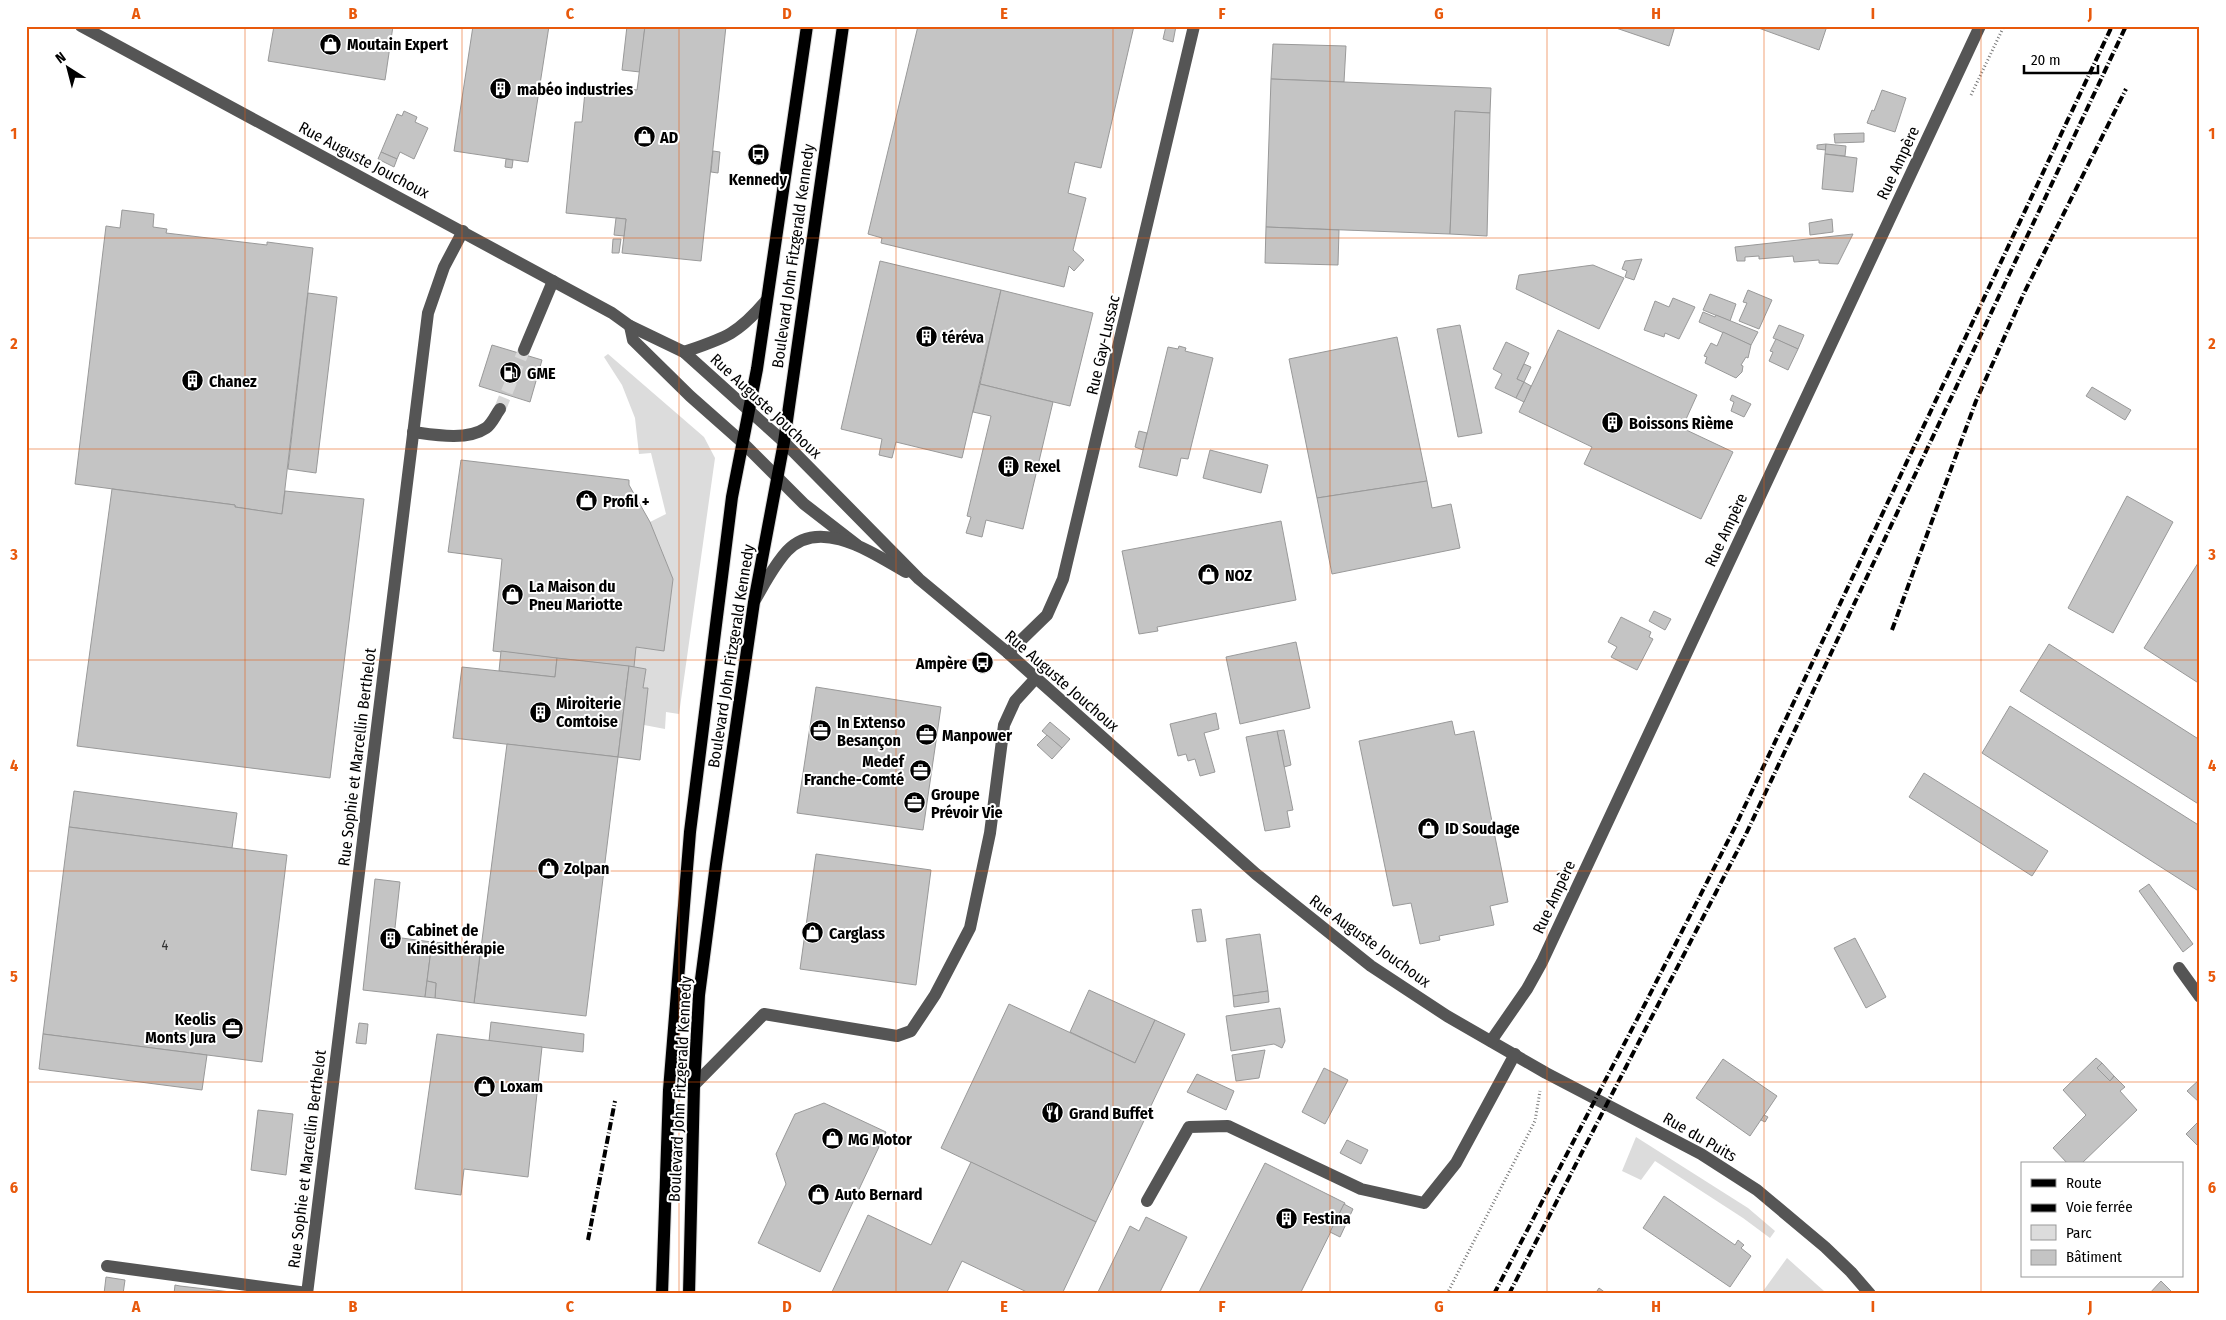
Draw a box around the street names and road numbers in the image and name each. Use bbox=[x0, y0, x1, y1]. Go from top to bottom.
street label: Rue Auguste Jouchoux bbox=[296, 118, 432, 202]
street label: Rue Ampère bbox=[1873, 123, 1923, 203]
street label: Boulevard John Fitzgerald Kennedy bbox=[768, 142, 818, 369]
street label: Rue Gay-Lussac bbox=[1082, 293, 1124, 397]
street label: Rue Auguste Jouchoux bbox=[707, 350, 825, 462]
street label: Rue Ampère bbox=[1701, 490, 1751, 570]
street label: Boulevard John Fitzgerald Kennedy bbox=[704, 542, 758, 769]
street label: Rue Auguste Jouchoux bbox=[1001, 626, 1123, 736]
street label: Rue Sophie et Marcellin Berthelot bbox=[334, 646, 380, 867]
street label: Rue Ampère bbox=[1529, 857, 1579, 937]
street label: Rue Auguste Jouchoux bbox=[1306, 891, 1434, 991]
street label: Boulevard John Fitzgerald Kennedy bbox=[665, 975, 695, 1202]
street label: Rue Sophie et Marcellin Berthelot bbox=[284, 1048, 330, 1269]
street label: Rue du Puits bbox=[1660, 1108, 1740, 1166]

